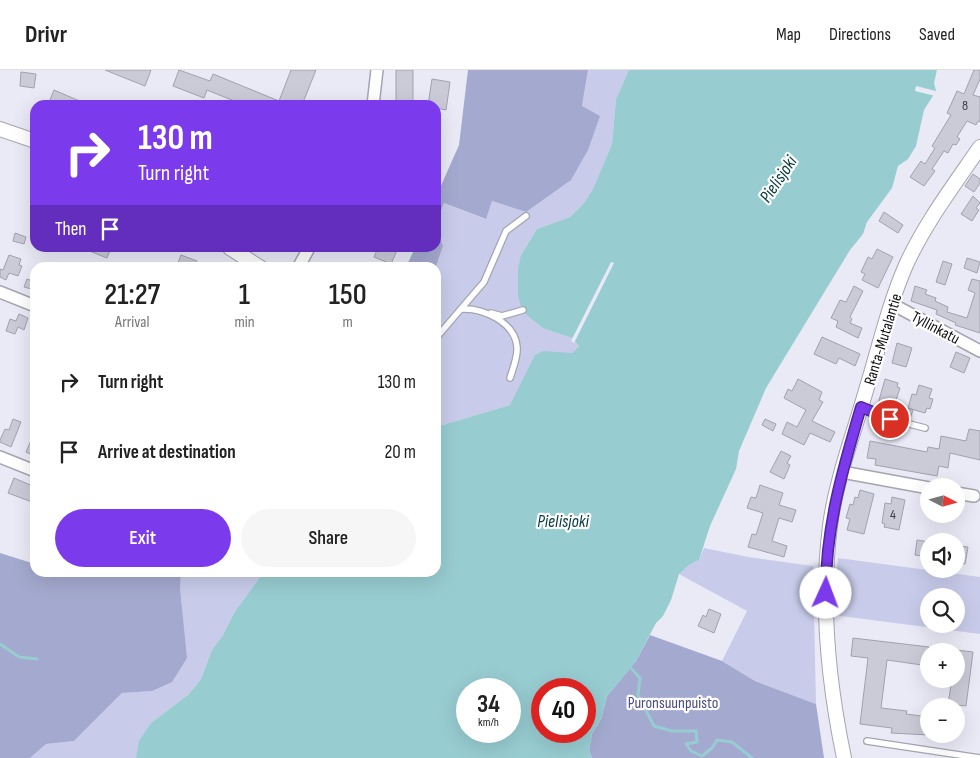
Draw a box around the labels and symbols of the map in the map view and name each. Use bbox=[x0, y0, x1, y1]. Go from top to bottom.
house number: 8 bbox=[962, 97, 968, 114]
water label: Pielisjoki bbox=[755, 152, 802, 206]
street label: Ranta-Mutalantie bbox=[861, 291, 906, 387]
street label: Tyllinkatu bbox=[908, 308, 963, 349]
pin bbox=[869, 398, 911, 440]
north arrow bbox=[920, 478, 965, 522]
house number: 4 bbox=[890, 506, 896, 523]
water label: Pielisjoki bbox=[537, 511, 589, 532]
position arrow bbox=[799, 566, 851, 618]
speed limit sign: 40 bbox=[531, 678, 596, 743]
park label: Puronsuunpuisto bbox=[628, 694, 718, 713]

